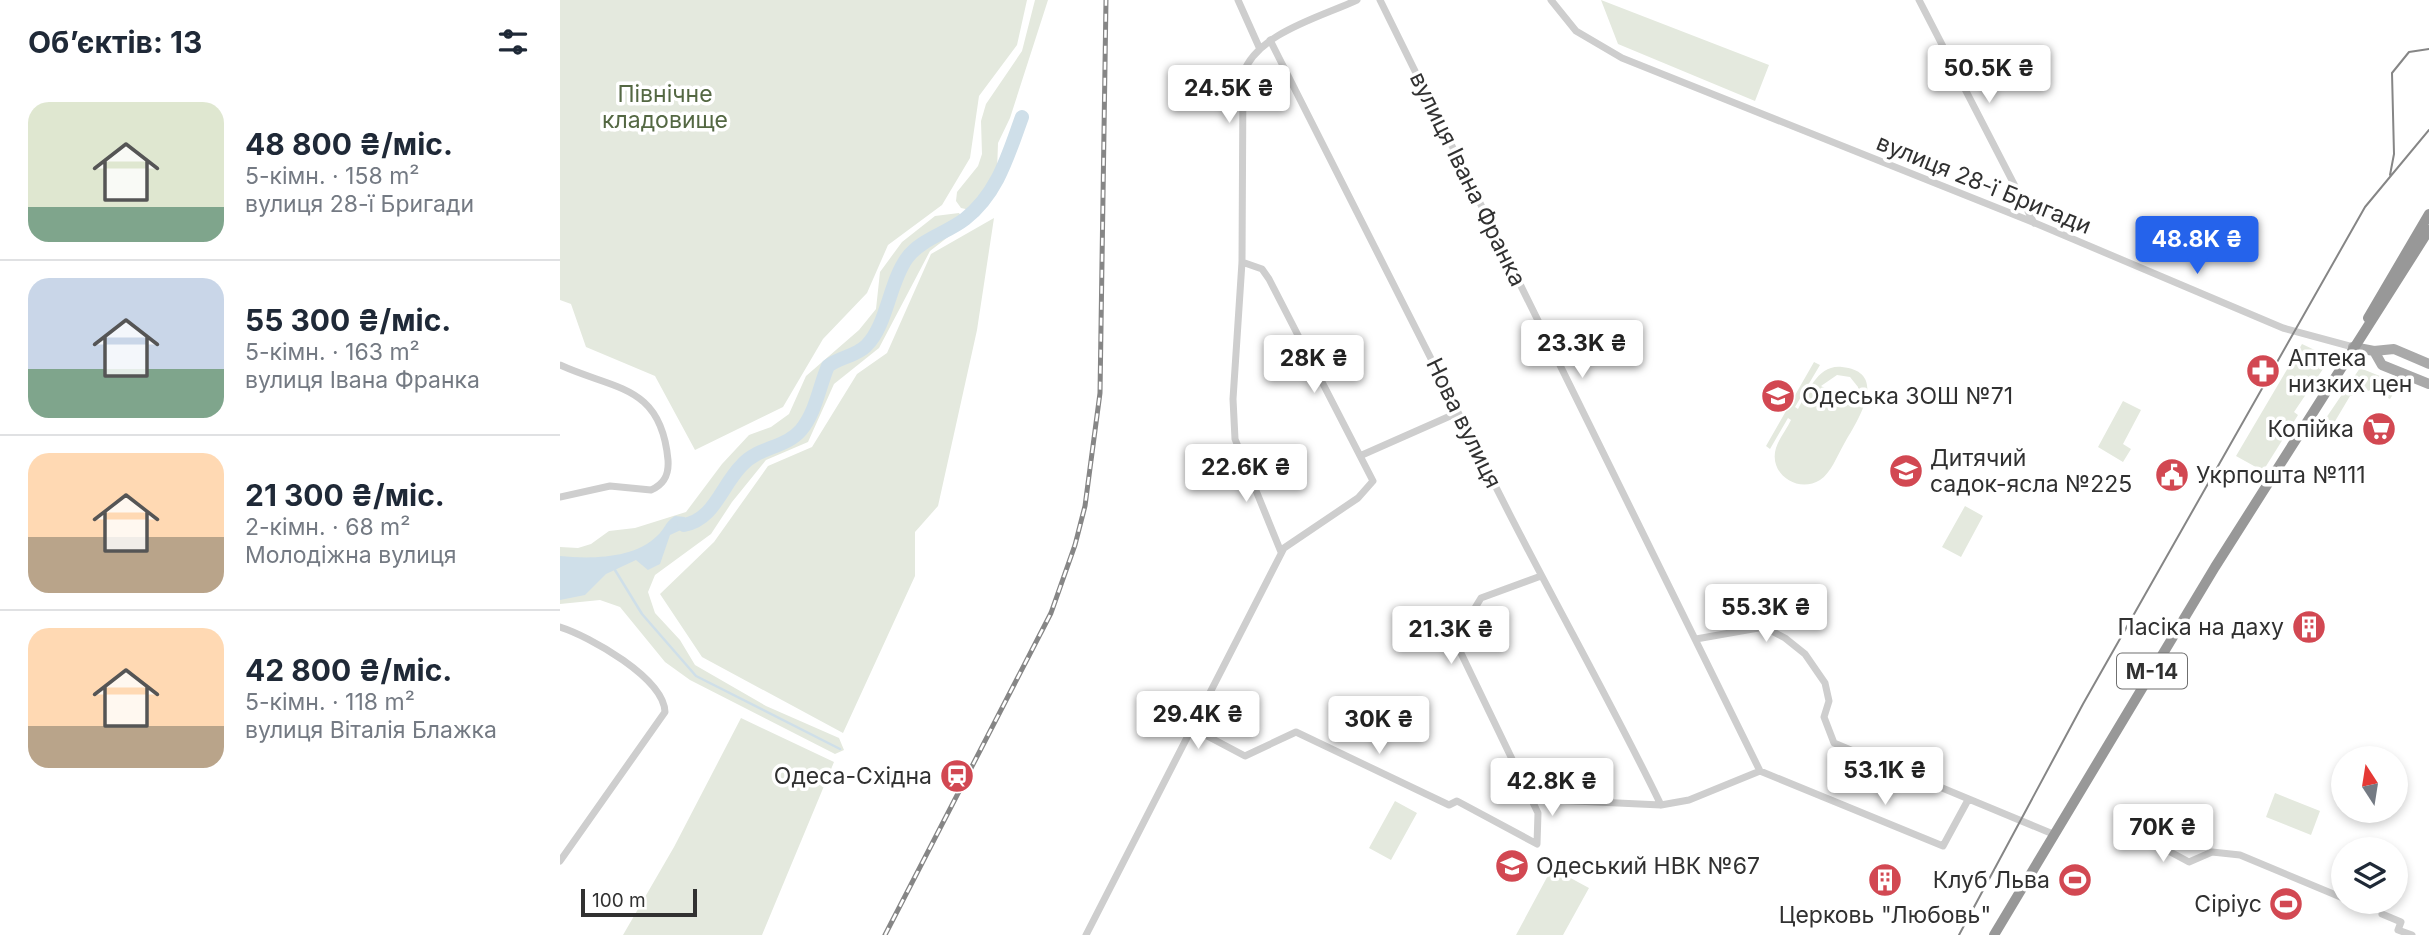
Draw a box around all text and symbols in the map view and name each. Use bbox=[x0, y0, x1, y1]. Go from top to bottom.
icon: filters bbox=[494, 23, 532, 61]
text: Об’єктів: 13 bbox=[28, 24, 202, 60]
pin: 50.5K ₴ bbox=[1924, 46, 2054, 105]
text: 50.5K ₴ bbox=[1944, 54, 2034, 82]
pin: 24.5K ₴ bbox=[1164, 66, 1294, 125]
street label: вулиця Івана Франка bbox=[1404, 67, 1532, 291]
text: 24.5K ₴ bbox=[1184, 74, 1274, 102]
park label: Північне кладовище bbox=[602, 80, 728, 134]
text: 48 800 ₴/міс. bbox=[245, 126, 453, 162]
street label: вулиця 28-ї Бригади bbox=[1873, 128, 2095, 240]
icon: home bbox=[84, 130, 168, 214]
text: 5-кімн. · 158 m² bbox=[245, 162, 419, 190]
text: вулиця 28-ї Бригади bbox=[245, 190, 474, 218]
pin: 48.8K ₴ bbox=[2132, 216, 2262, 276]
text: 48.8K ₴ bbox=[2151, 225, 2243, 253]
text: 55 300 ₴/міс. bbox=[245, 302, 451, 338]
icon: home bbox=[84, 306, 168, 390]
pin: 23.3K ₴ bbox=[1517, 320, 1647, 380]
text: 23.3K ₴ bbox=[1537, 329, 1627, 357]
pin: 28K ₴ bbox=[1265, 336, 1363, 395]
text: 5-кімн. · 163 m² bbox=[245, 338, 420, 366]
text: 28K ₴ bbox=[1280, 344, 1348, 372]
place label: Аптека низких цен bbox=[2288, 344, 2412, 398]
pharmacy icon: Аптека низких цен bbox=[2244, 352, 2282, 390]
street label: Нова вулиця bbox=[1420, 353, 1508, 493]
text: вулиця Івана Франка bbox=[245, 366, 480, 394]
school or university icon: Одеська ЗОШ №71 bbox=[1759, 377, 1797, 415]
place label: Одеська ЗОШ №71 bbox=[1802, 382, 2013, 410]
supermarket icon: Копійка bbox=[2360, 410, 2398, 448]
place label: Копійка bbox=[2268, 415, 2354, 443]
pin: 22.6K ₴ bbox=[1181, 444, 1311, 504]
place label: Дитячий садок-ясла №225 bbox=[1930, 444, 2132, 498]
school or university icon: Дитячий садок-ясла №225 bbox=[1887, 452, 1925, 490]
text: 22.6K ₴ bbox=[1201, 453, 1291, 481]
public building icon: Укрпошта №111 bbox=[2153, 456, 2191, 494]
place label: Укрпошта №111 bbox=[2196, 461, 2366, 489]
text: 21 300 ₴/міс. bbox=[245, 477, 445, 513]
icon: home bbox=[84, 481, 168, 565]
text: 2-кімн. · 68 m² bbox=[245, 513, 410, 541]
text: Молодіжна вулиця bbox=[245, 541, 456, 569]
pin: 55.3K ₴ bbox=[1701, 584, 1831, 644]
text: 55.3K ₴ bbox=[1721, 593, 1811, 621]
pin: 21.3K ₴ bbox=[1386, 606, 1516, 666]
building icon: Пасіка на даху bbox=[2290, 608, 2328, 646]
place label: Пасіка на даху bbox=[2118, 613, 2284, 641]
text: 21.3K ₴ bbox=[1408, 615, 1494, 643]
text: 42 800 ₴/міс. bbox=[245, 652, 452, 688]
road number: М-14 bbox=[2117, 654, 2187, 688]
icon: home bbox=[84, 656, 168, 740]
text: 5-кімн. · 118 m² bbox=[245, 688, 415, 716]
pin: 29.4K ₴ bbox=[1133, 692, 1263, 751]
pin: 30K ₴ bbox=[1330, 696, 1428, 756]
text: 29.4K ₴ bbox=[1153, 700, 1243, 728]
text: 30K ₴ bbox=[1344, 705, 1414, 733]
text: вулиця Віталія Блажка bbox=[245, 716, 497, 744]
north arrow bbox=[2331, 746, 2408, 822]
map controls bbox=[2331, 746, 2408, 914]
pin: 53.1K ₴ bbox=[1820, 748, 1950, 807]
text: 53.1K ₴ bbox=[1843, 756, 1927, 784]
station icon: Одеса-Східна bbox=[938, 757, 976, 795]
pin: 42.8K ₴ bbox=[1487, 758, 1617, 818]
place label: Одеса-Східна bbox=[774, 762, 932, 790]
text: 42.8K ₴ bbox=[1506, 767, 1598, 795]
pin: 70K ₴ bbox=[2114, 804, 2212, 864]
text: 70K ₴ bbox=[2129, 813, 2197, 841]
button: layers bbox=[2331, 837, 2408, 914]
school or university icon: Одеський НВК №67 bbox=[1493, 847, 1531, 885]
place label: Одеський НВК №67 bbox=[1536, 852, 1760, 880]
building icon: Церковь "Любовь" bbox=[1866, 861, 1904, 899]
sports icon: Клуб Льва bbox=[2056, 861, 2094, 899]
place label: Клуб Льва bbox=[1933, 866, 2050, 894]
sports icon: Сіріус bbox=[2267, 885, 2305, 923]
scale bar bbox=[581, 886, 696, 918]
text: 100 m bbox=[592, 889, 646, 912]
place label: Сіріус bbox=[2194, 890, 2262, 918]
place label: Церковь "Любовь" bbox=[1779, 901, 1991, 929]

